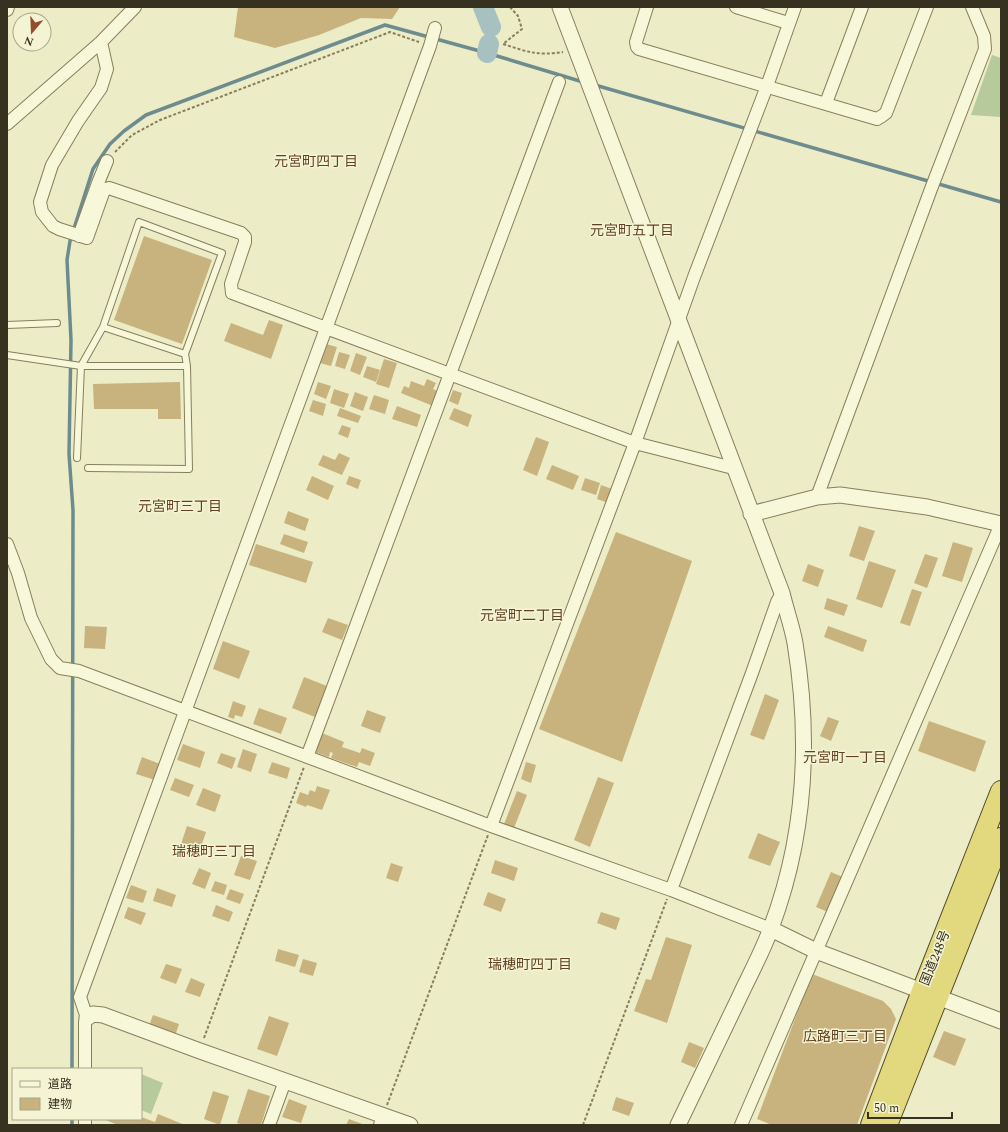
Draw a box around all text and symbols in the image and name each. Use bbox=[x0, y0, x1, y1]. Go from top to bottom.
north arrow bbox=[12, 12, 52, 52]
text: N bbox=[22, 31, 36, 50]
district label: 元宮町四丁目 bbox=[274, 151, 358, 172]
district label: 元宮町五丁目 bbox=[590, 220, 674, 241]
district label: 元宮町三丁目 bbox=[138, 496, 222, 517]
district label: 元宮町二丁目 bbox=[480, 605, 564, 626]
district label: 元宮町一丁目 bbox=[803, 747, 887, 768]
district label: 瑞穂町三丁目 bbox=[172, 841, 256, 862]
street label: 国道248号 bbox=[915, 927, 955, 989]
district label: 瑞穂町四丁目 bbox=[488, 954, 572, 975]
district label: 広路町三丁目 bbox=[803, 1026, 887, 1047]
legend bbox=[12, 1068, 142, 1120]
text: 道路 bbox=[48, 1075, 72, 1094]
scale bar bbox=[868, 1094, 952, 1120]
text: 建物 bbox=[48, 1095, 72, 1114]
text: 50 m bbox=[874, 1099, 899, 1118]

